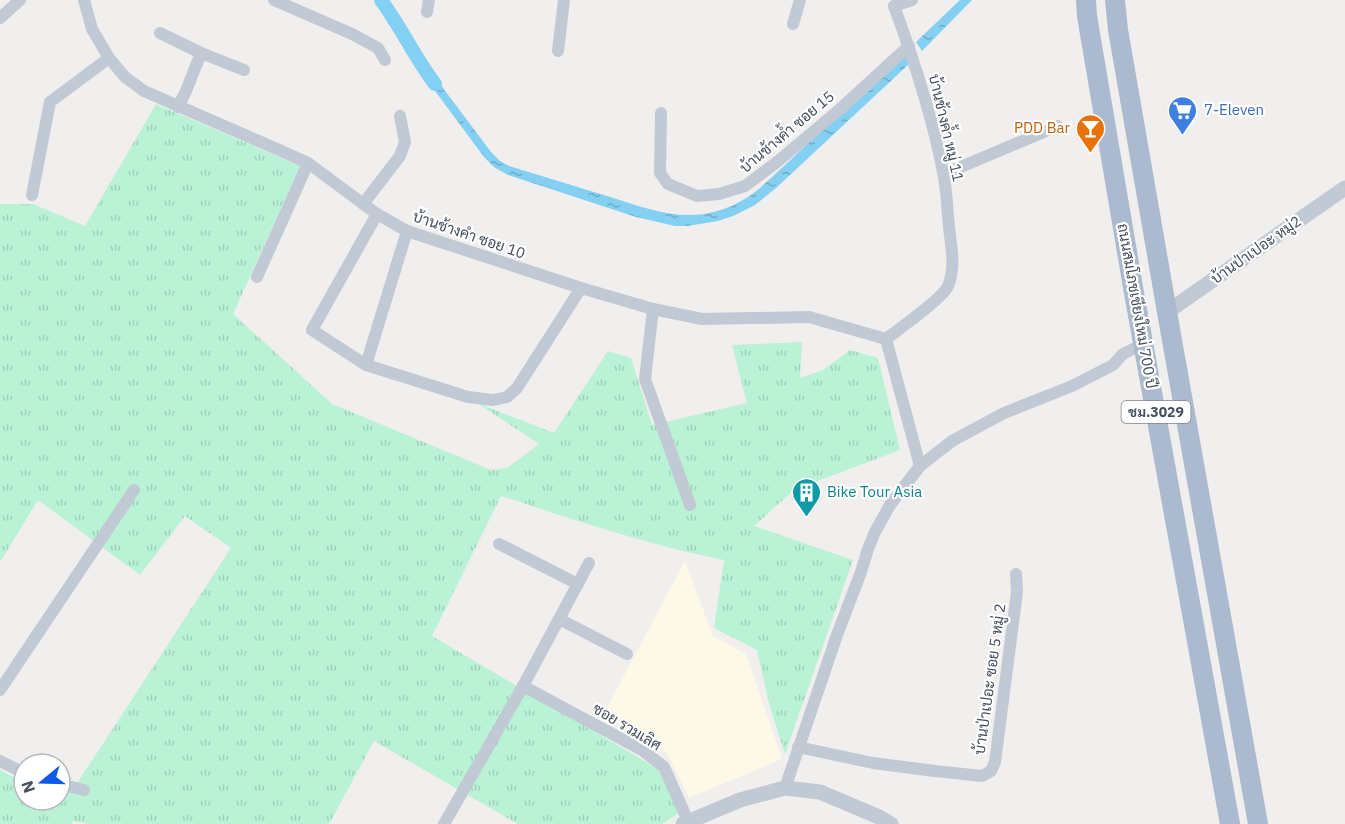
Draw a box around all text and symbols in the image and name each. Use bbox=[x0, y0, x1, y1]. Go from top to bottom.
street label: บ้านช้างค้ำ หมู่ 11 bbox=[924, 72, 971, 184]
street label: บ้านช้างค้ำ ซอย 15 bbox=[734, 84, 838, 177]
supermarket icon: 7-Eleven bbox=[1167, 94, 1199, 136]
place label: 7-Eleven bbox=[1204, 100, 1264, 119]
bar icon: PDD Bar bbox=[1075, 112, 1107, 154]
place label: PDD Bar bbox=[1014, 118, 1070, 137]
street label: บ้านช้างคำ ซอย 10 bbox=[410, 206, 528, 263]
street label: บ้านป่าเปอะ หมู่2 bbox=[1207, 211, 1305, 289]
street label: ถนนสมโภชเชียงใหม่ 700 ปี bbox=[1114, 222, 1161, 390]
road number: ชม.3029 bbox=[1122, 401, 1190, 423]
building icon: Bike Tour Asia bbox=[790, 476, 822, 518]
place label: Bike Tour Asia bbox=[827, 482, 922, 501]
street label: บ้านป่าเปอะ ซอย 5 หมู่ 2 bbox=[969, 602, 1011, 756]
street label: ซอย รวมเลิศ bbox=[589, 699, 665, 754]
north arrow bbox=[12, 752, 72, 812]
text: N bbox=[16, 778, 39, 796]

